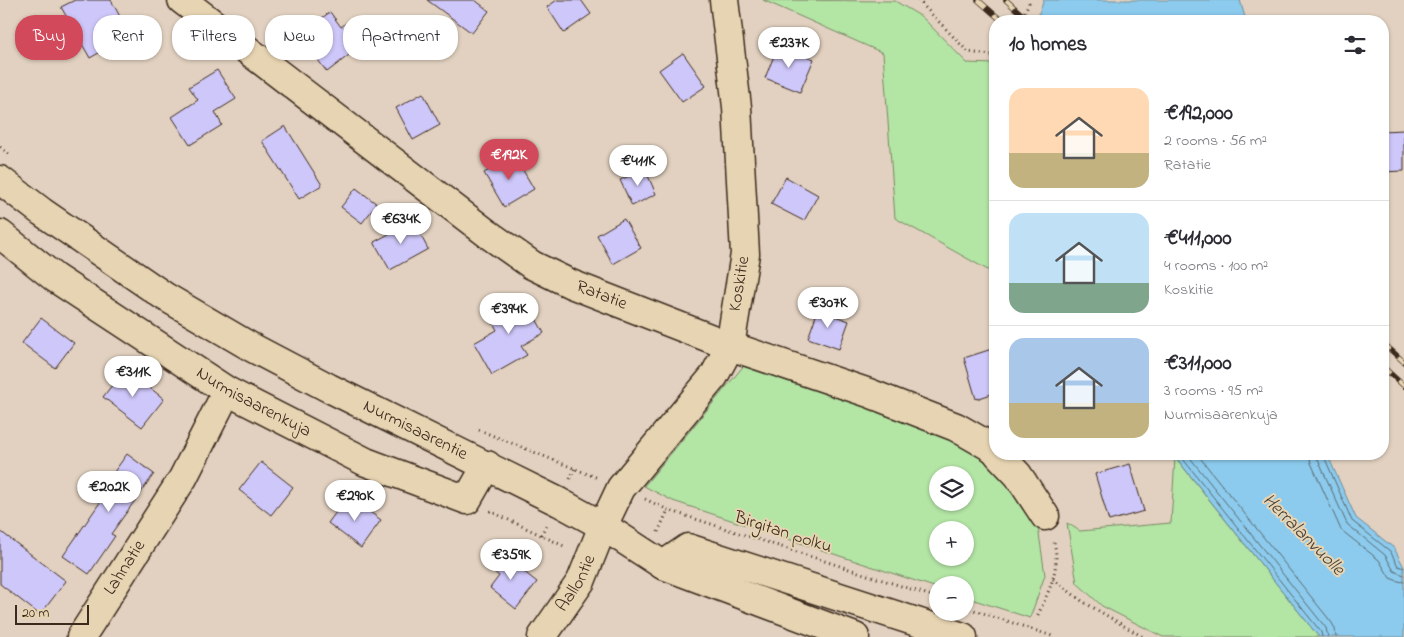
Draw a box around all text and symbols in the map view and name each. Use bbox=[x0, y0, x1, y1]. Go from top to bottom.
chip: Buy bbox=[15, 15, 83, 60]
chip: Rent bbox=[93, 15, 162, 60]
chip: Filters bbox=[172, 15, 255, 60]
chip: New bbox=[265, 15, 333, 60]
chip: Apartment bbox=[343, 15, 458, 60]
pin: €237K bbox=[754, 27, 824, 69]
text: 10 homes bbox=[1009, 30, 1087, 60]
text: €237K bbox=[769, 31, 809, 55]
icon: filters bbox=[1341, 31, 1369, 59]
text: €192,000 bbox=[1164, 99, 1233, 129]
icon: home bbox=[1049, 108, 1109, 168]
text: 2 rooms · 56 m² bbox=[1164, 129, 1267, 153]
pin: €192K bbox=[474, 138, 544, 181]
text: €192K bbox=[491, 143, 527, 167]
pin: €411K bbox=[603, 144, 673, 187]
text: €411K bbox=[620, 149, 656, 173]
text: Ratatie bbox=[1164, 153, 1211, 177]
pin: €634K bbox=[366, 202, 436, 245]
text: €634K bbox=[381, 207, 421, 231]
text: €411,000 bbox=[1164, 224, 1231, 254]
icon: home bbox=[1049, 233, 1109, 293]
street label: Koskitie bbox=[723, 253, 758, 314]
text: 4 rooms · 100 m² bbox=[1164, 254, 1268, 278]
street label: Ratatie bbox=[572, 274, 632, 318]
text: Koskitie bbox=[1164, 278, 1214, 302]
pin: €307K bbox=[793, 286, 863, 329]
text: €307K bbox=[808, 291, 848, 315]
pin: €394K bbox=[474, 292, 544, 335]
text: €394K bbox=[491, 297, 527, 321]
text: €311,000 bbox=[1164, 349, 1232, 379]
pin: €311K bbox=[98, 356, 168, 398]
icon: home bbox=[1049, 358, 1109, 418]
text: €311K bbox=[115, 360, 151, 384]
street label: Nurmisaarenkuja bbox=[190, 361, 315, 445]
text: 3 rooms · 95 m² bbox=[1164, 379, 1263, 403]
street label: Nurmisaarentie bbox=[358, 394, 473, 468]
text: Nurmisaarenkuja bbox=[1164, 403, 1278, 427]
map controls bbox=[929, 466, 974, 621]
button: layers bbox=[929, 466, 974, 511]
pin: €202K bbox=[74, 470, 144, 513]
text: €202K bbox=[88, 475, 130, 499]
pin: €290K bbox=[320, 480, 390, 522]
text: €290K bbox=[336, 484, 374, 508]
water label: Herralanvuolle bbox=[1256, 488, 1351, 583]
street label: Birgitan polku bbox=[730, 505, 835, 562]
button: + bbox=[929, 521, 974, 566]
street label: Lahnatie bbox=[98, 535, 153, 601]
pin: €359K bbox=[476, 538, 546, 581]
text: €359K bbox=[491, 543, 531, 567]
street label: Aallontie bbox=[550, 550, 603, 618]
button: − bbox=[929, 576, 974, 621]
scale bar bbox=[15, 602, 89, 625]
text: 20 m bbox=[22, 603, 49, 624]

